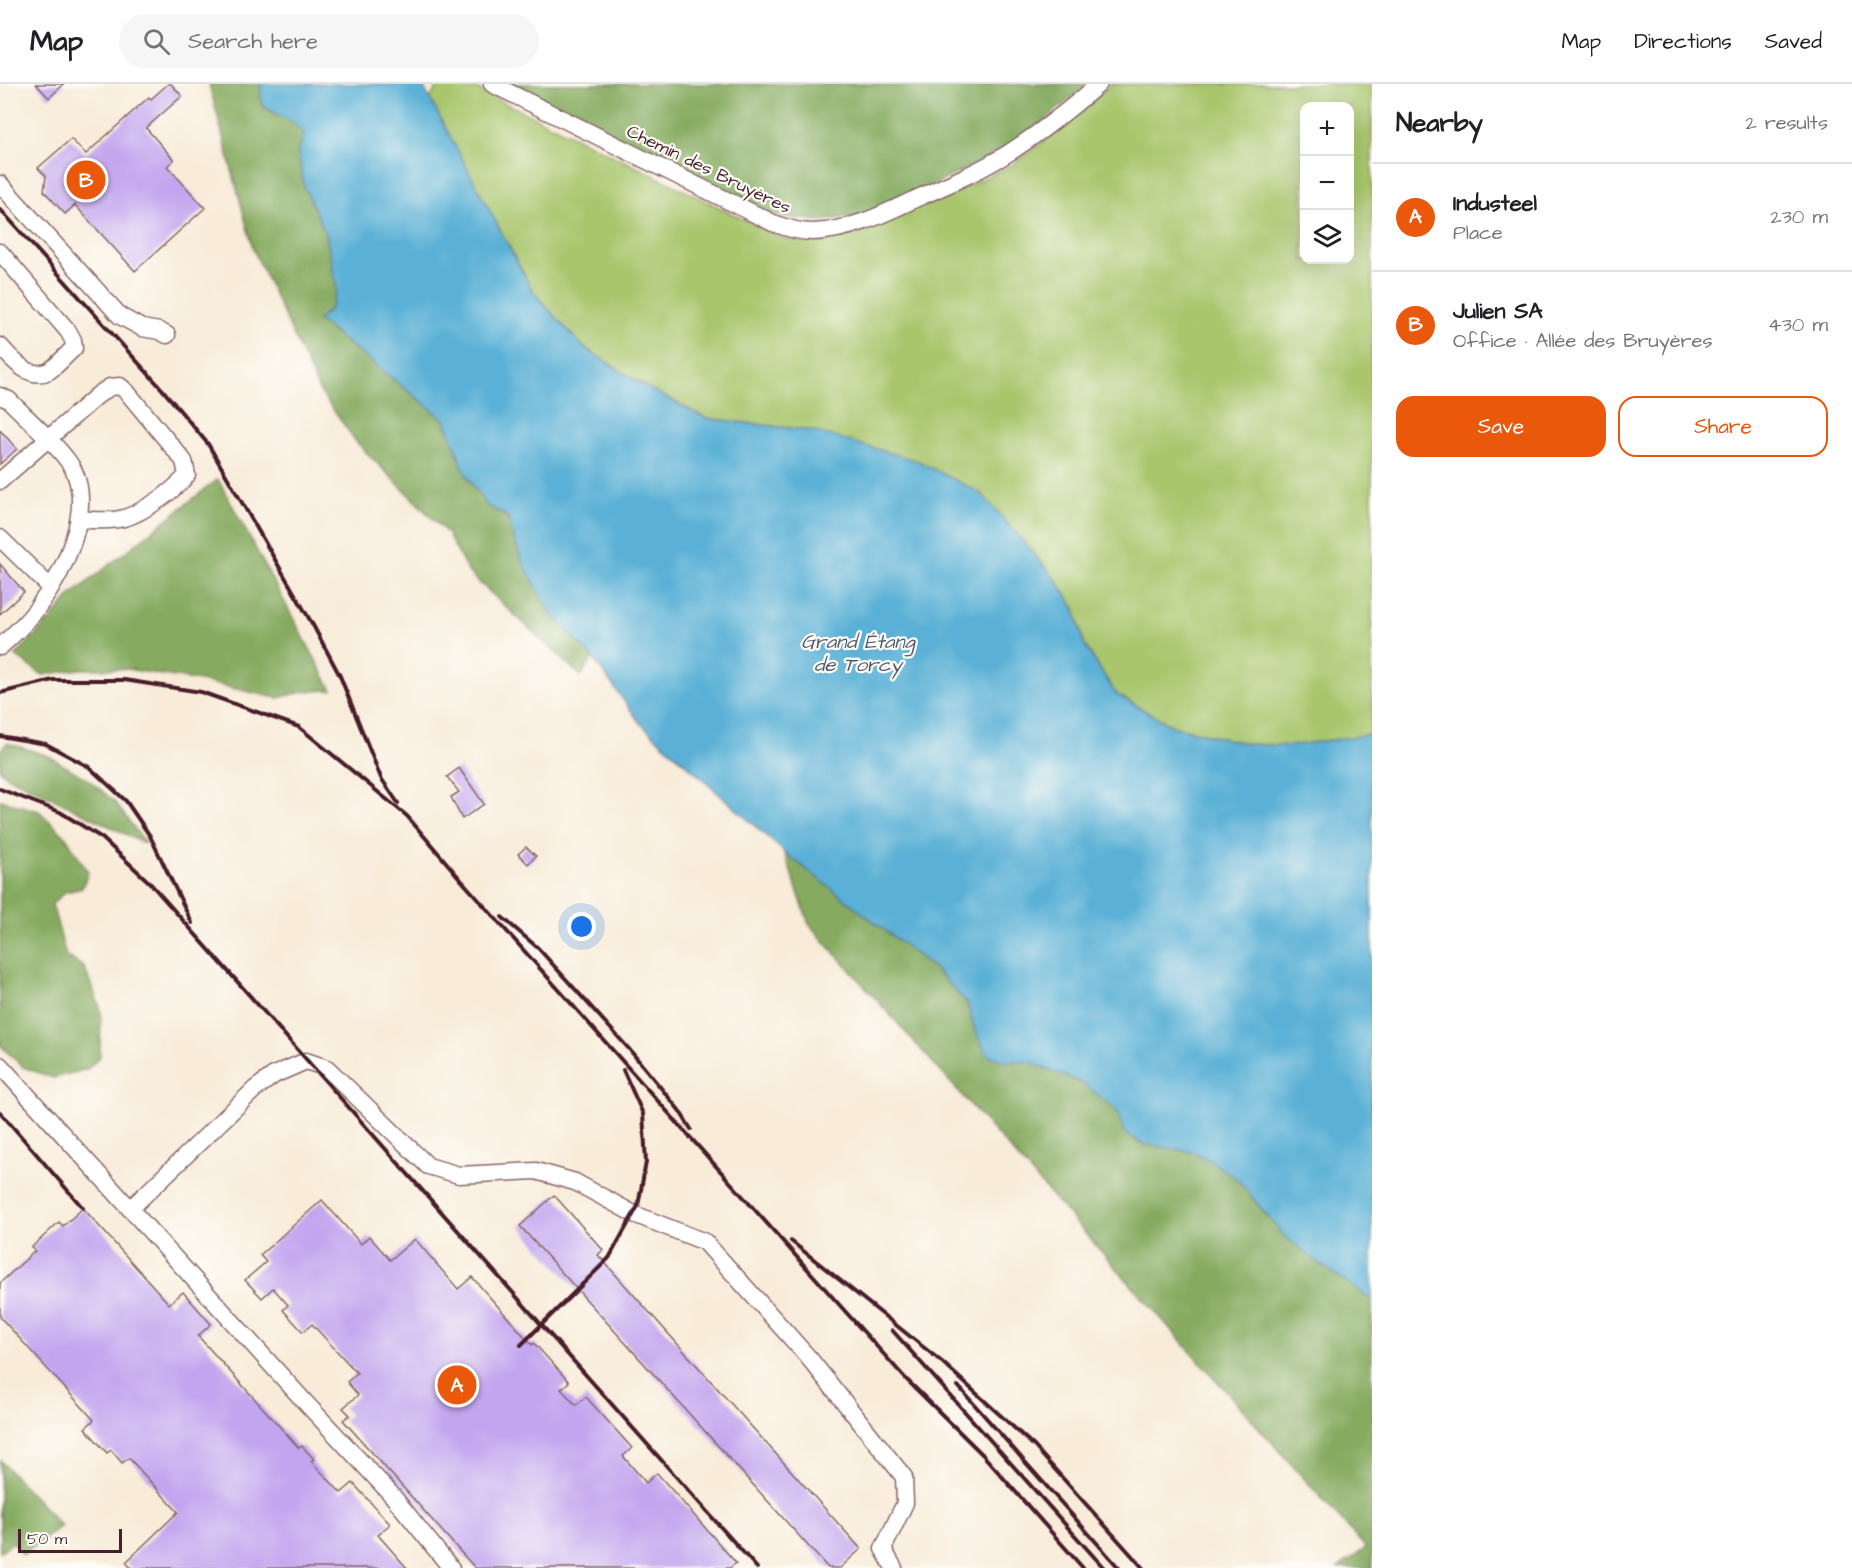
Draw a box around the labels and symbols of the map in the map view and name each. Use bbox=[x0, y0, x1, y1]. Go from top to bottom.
street label: Chemin des Bruyères bbox=[622, 119, 795, 221]
pin: B bbox=[66, 158, 106, 202]
water label: Grand Étang de Torcy bbox=[801, 628, 917, 680]
your location bbox=[567, 912, 596, 941]
pin: A bbox=[438, 1362, 476, 1408]
scale bar bbox=[18, 1526, 122, 1554]

